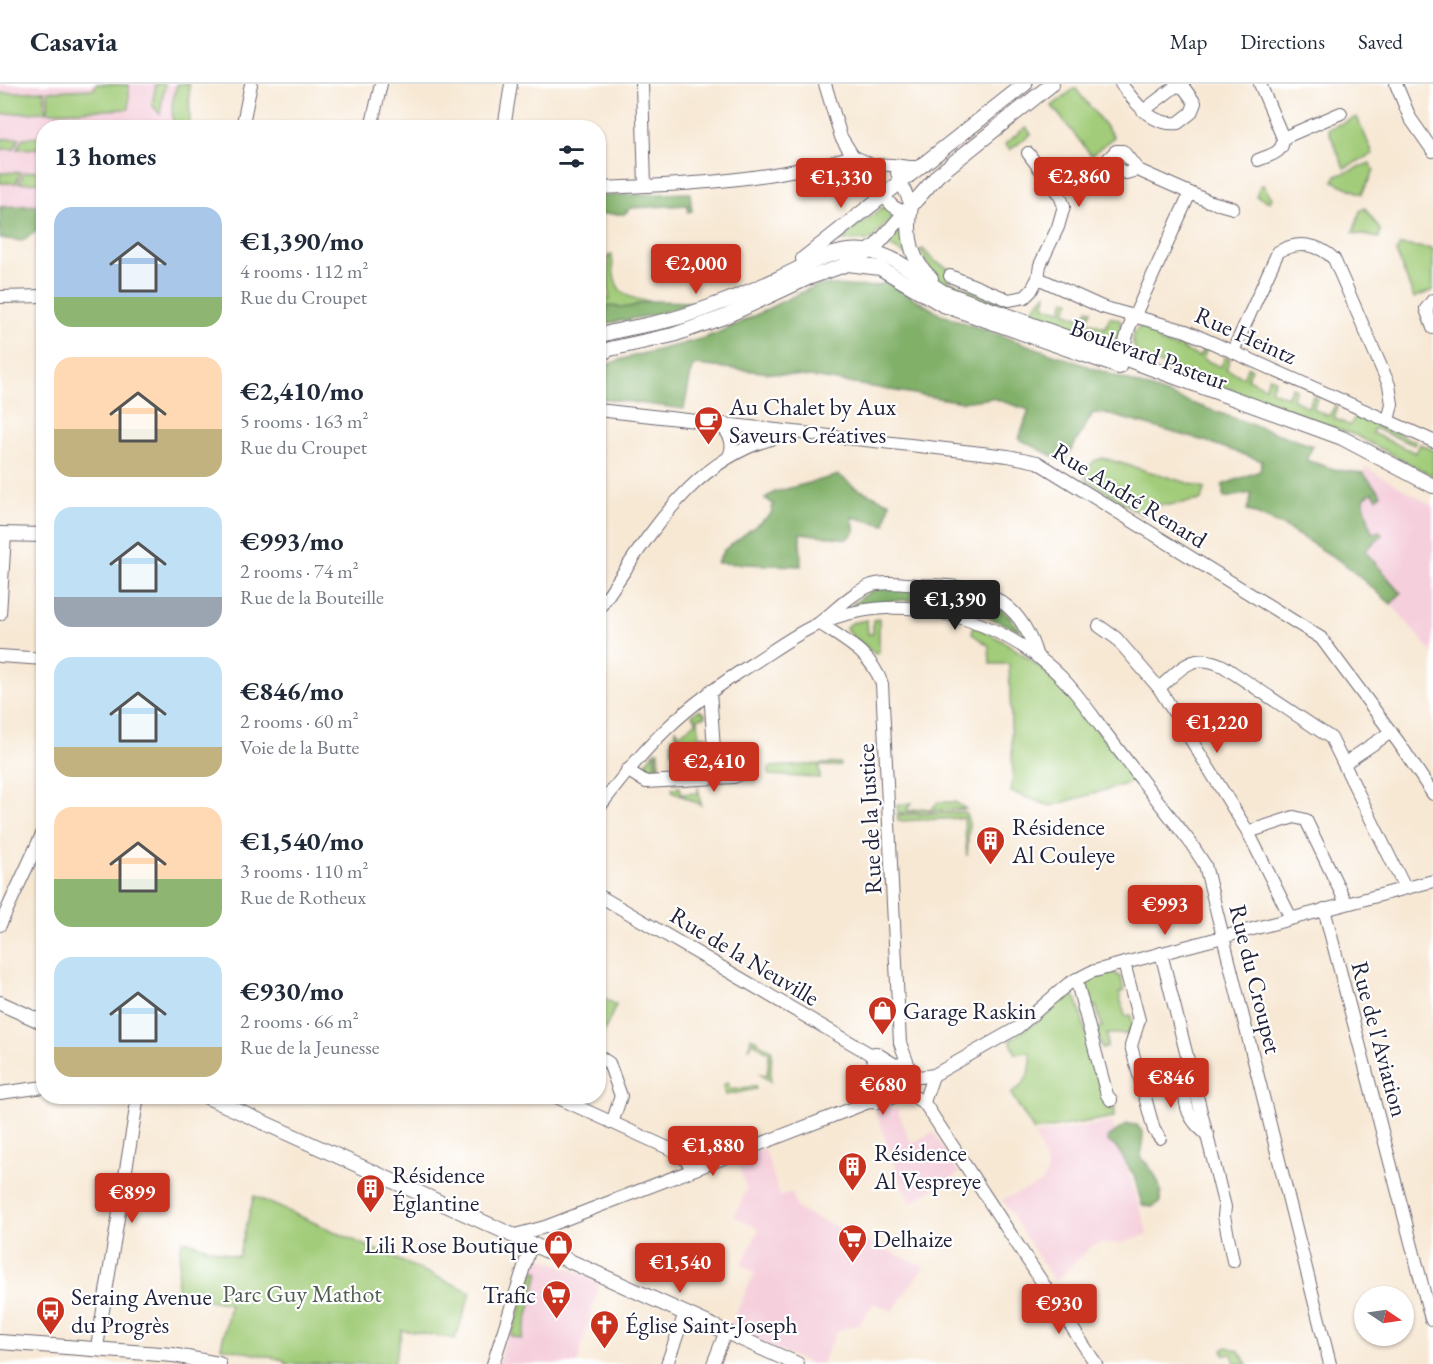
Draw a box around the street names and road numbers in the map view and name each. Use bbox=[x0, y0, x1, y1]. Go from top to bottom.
street label: Rue Heintz bbox=[1190, 299, 1302, 371]
street label: Boulevard Pasteur bbox=[1066, 311, 1232, 397]
street label: Rue André Renard bbox=[1047, 435, 1214, 555]
street label: Rue de la Justice bbox=[850, 743, 888, 895]
street label: Rue de la Neuville bbox=[665, 899, 825, 1013]
street label: Rue du Croupet bbox=[1223, 901, 1290, 1057]
street label: Rue de l'Aviation bbox=[1344, 958, 1416, 1120]

